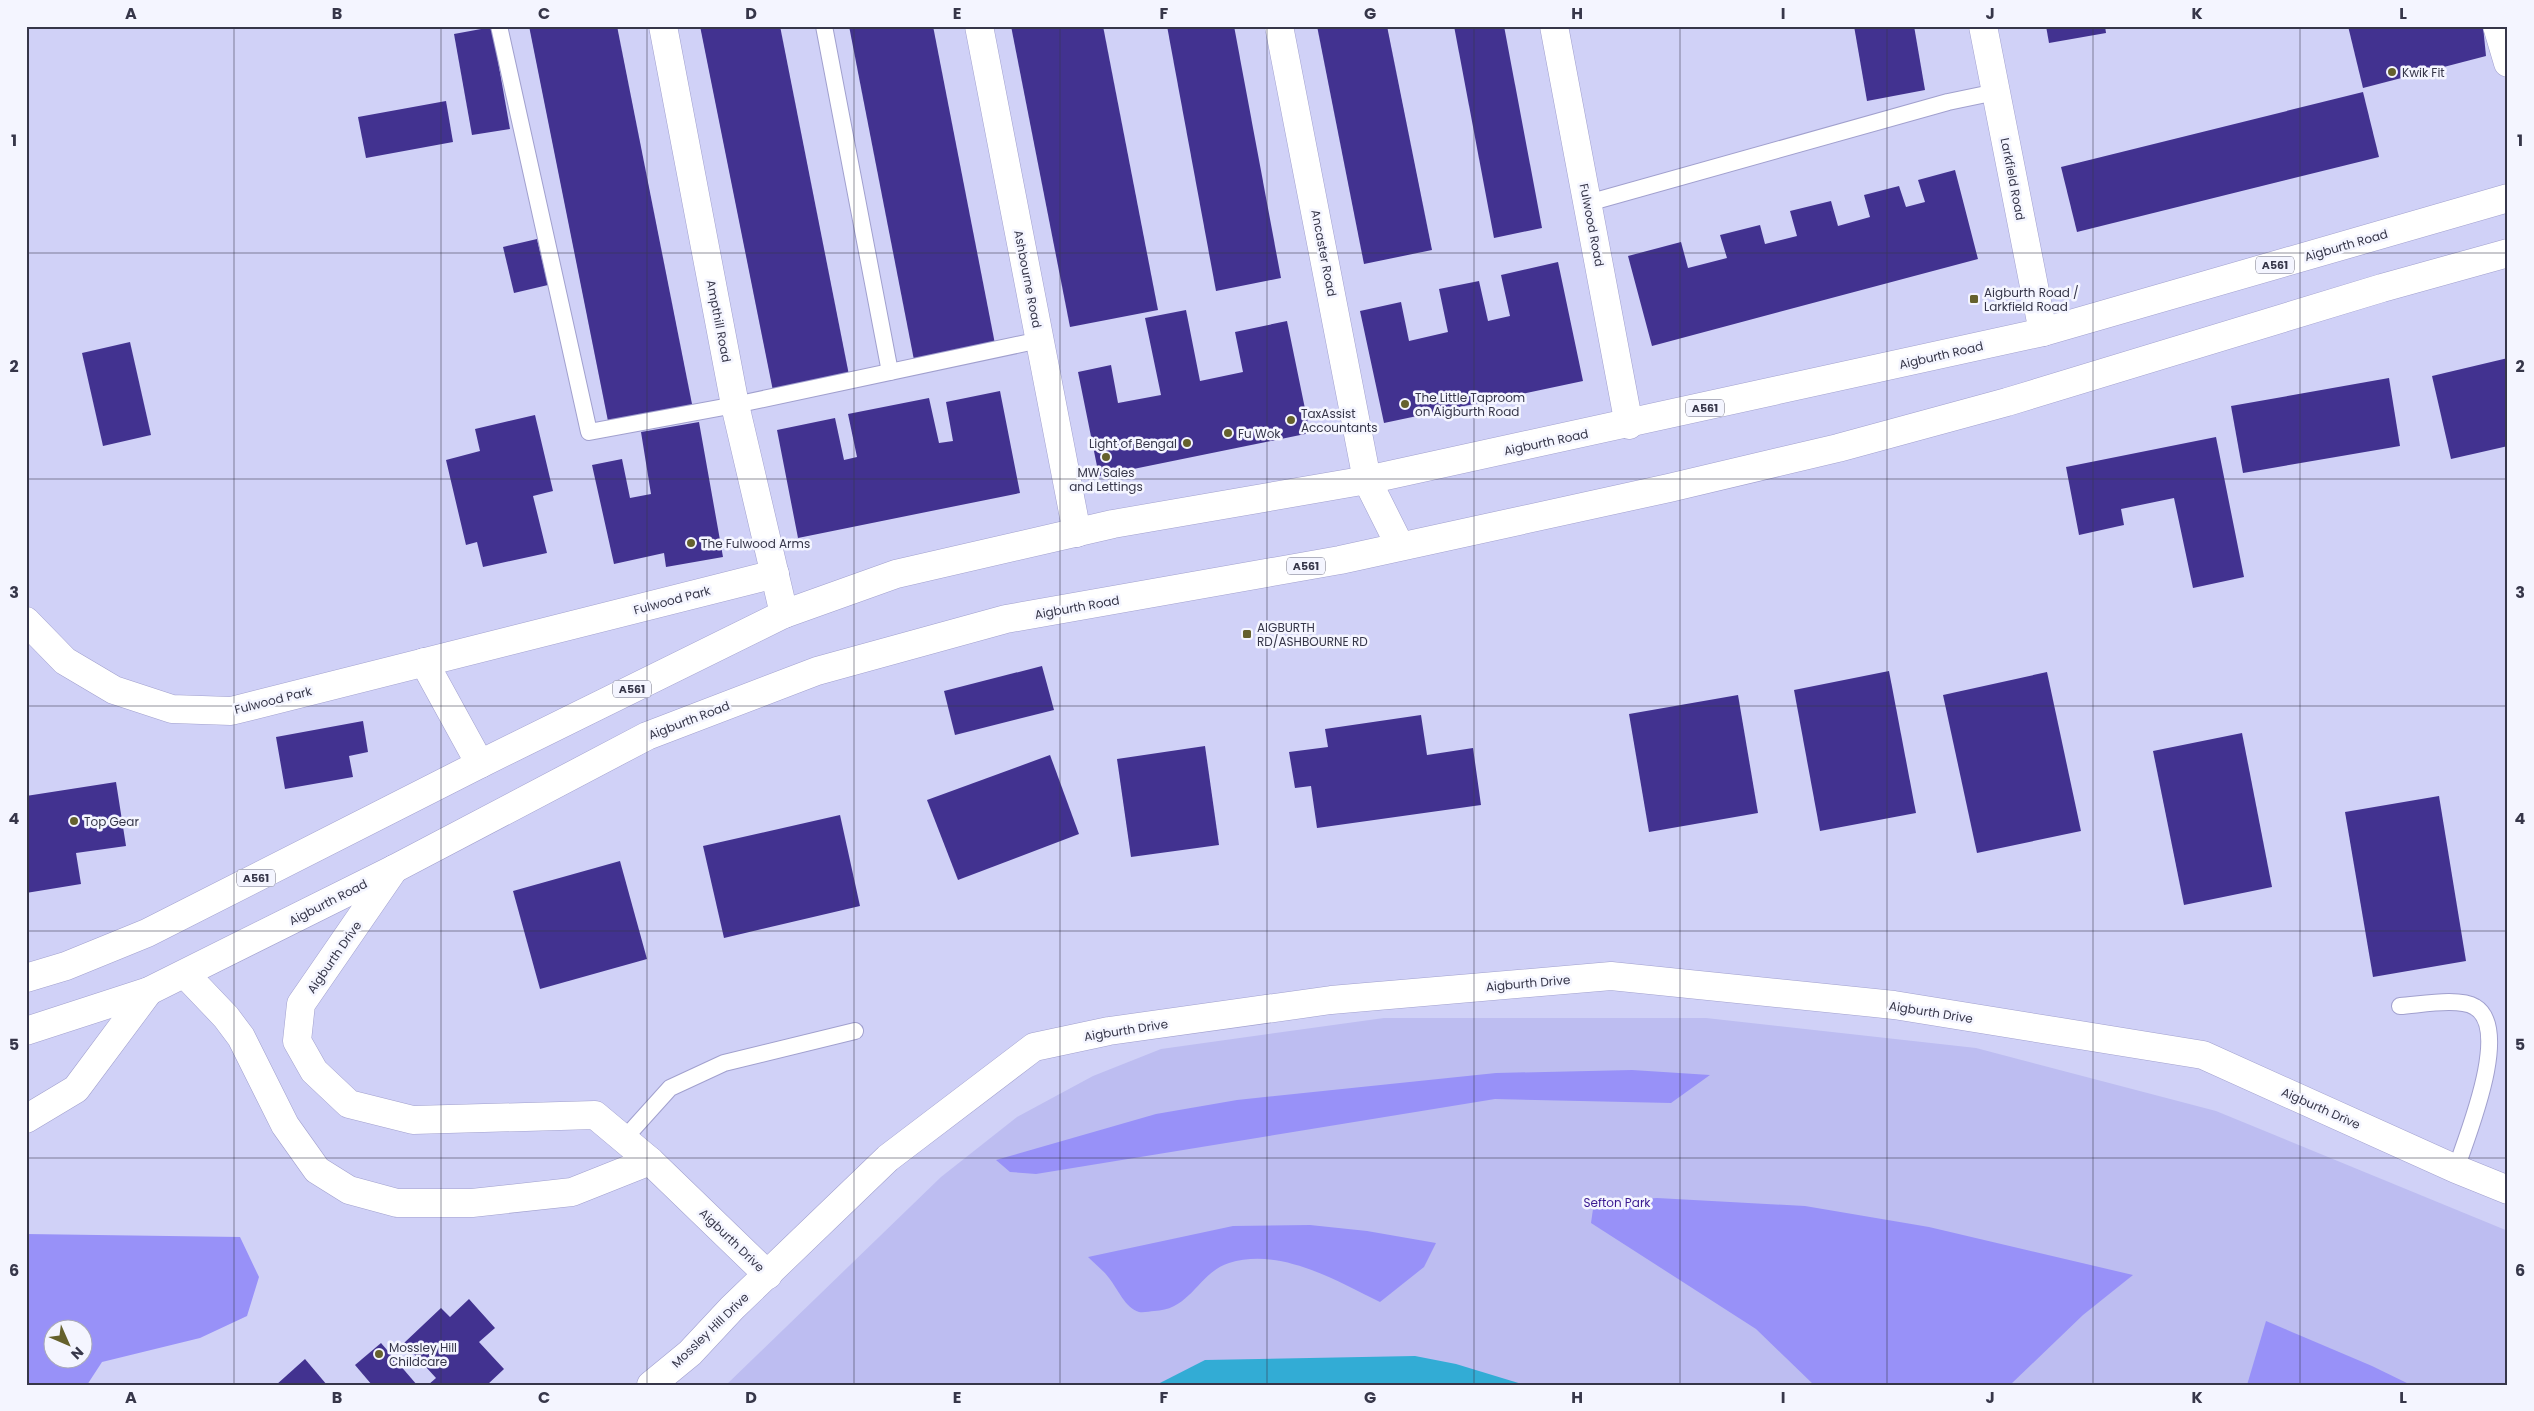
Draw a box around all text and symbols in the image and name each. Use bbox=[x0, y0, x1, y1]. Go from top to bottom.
text: A bbox=[125, 2, 137, 25]
text: B bbox=[332, 2, 342, 25]
text: C bbox=[538, 2, 550, 25]
text: D bbox=[745, 2, 757, 25]
text: E bbox=[953, 2, 961, 25]
text: F bbox=[1160, 2, 1169, 25]
text: G bbox=[1364, 2, 1376, 25]
text: H bbox=[1571, 2, 1583, 25]
text: I bbox=[1781, 2, 1785, 25]
text: J bbox=[1985, 2, 1995, 25]
text: K bbox=[2191, 2, 2203, 25]
text: L bbox=[2399, 2, 2407, 25]
place label: Kwik Fit bbox=[2402, 64, 2445, 81]
marker: Kwik Fit bbox=[2386, 66, 2398, 78]
text: 1 bbox=[11, 129, 17, 152]
text: 1 bbox=[2517, 129, 2523, 152]
street label: Larkfield Road bbox=[1997, 136, 2029, 222]
street label: Fulwood Road bbox=[1576, 182, 1608, 268]
street label: Ancaster Road bbox=[1307, 208, 1341, 298]
street label: Aigburth Road bbox=[2302, 225, 2390, 265]
street label: Ashbourne Road bbox=[1010, 229, 1046, 329]
road number: A561 bbox=[2256, 256, 2294, 274]
street label: Ampthill Road bbox=[703, 278, 735, 364]
place label: Aigburth Road / Larkfield Road bbox=[1984, 284, 2079, 315]
marker: Aigburth Road / Larkfield Road bbox=[1968, 293, 1980, 305]
street label: Aigburth Road bbox=[1897, 337, 1985, 373]
text: 2 bbox=[9, 355, 19, 378]
text: 2 bbox=[2515, 355, 2525, 378]
place label: The Little Taproom on Aigburth Road bbox=[1415, 389, 1525, 420]
marker: The Little Taproom on Aigburth Road bbox=[1399, 398, 1411, 410]
road number: A561 bbox=[1686, 399, 1724, 416]
place label: TaxAssist Accountants bbox=[1301, 405, 1378, 436]
marker: TaxAssist Accountants bbox=[1285, 414, 1297, 426]
place label: Fu Wok bbox=[1238, 425, 1281, 442]
street label: Aigburth Road bbox=[1502, 425, 1590, 459]
marker: Fu Wok bbox=[1222, 427, 1234, 439]
place label: Light of Bengal bbox=[1089, 435, 1177, 452]
marker: Light of Bengal bbox=[1181, 437, 1193, 449]
marker: MW Sales and Lettings bbox=[1100, 451, 1112, 463]
place label: MW Sales and Lettings bbox=[1069, 464, 1143, 495]
place label: The Fulwood Arms bbox=[701, 535, 810, 552]
marker: The Fulwood Arms bbox=[685, 537, 697, 549]
road number: A561 bbox=[1287, 558, 1325, 574]
text: 3 bbox=[9, 581, 19, 604]
street label: Fulwood Park bbox=[632, 581, 713, 618]
text: 3 bbox=[2515, 581, 2525, 604]
street label: Aigburth Road bbox=[1033, 591, 1121, 623]
place label: AIGBURTH RD/ASHBOURNE RD bbox=[1257, 619, 1368, 650]
marker: AIGBURTH RD/ASHBOURNE RD bbox=[1241, 628, 1253, 640]
road number: A561 bbox=[613, 681, 651, 698]
street label: Fulwood Park bbox=[233, 682, 314, 718]
street label: Aigburth Road bbox=[646, 697, 732, 743]
text: 4 bbox=[9, 807, 20, 830]
text: 4 bbox=[2515, 807, 2526, 830]
place label: Top Gear bbox=[84, 813, 139, 830]
marker: Top Gear bbox=[68, 815, 80, 827]
road number: A561 bbox=[237, 870, 275, 886]
street label: Aigburth Road bbox=[286, 875, 370, 929]
street label: Aigburth Drive bbox=[303, 917, 365, 997]
street label: Aigburth Drive bbox=[1485, 971, 1571, 995]
street label: Aigburth Drive bbox=[1888, 997, 1974, 1027]
street label: Aigburth Drive bbox=[1083, 1015, 1169, 1045]
text: 5 bbox=[9, 1033, 19, 1056]
text: 5 bbox=[2515, 1033, 2525, 1056]
street label: Aigburth Drive bbox=[2279, 1083, 2363, 1133]
park label: Sefton Park bbox=[1583, 1194, 1651, 1211]
street label: Aigburth Drive bbox=[696, 1204, 768, 1276]
text: 6 bbox=[9, 1259, 19, 1282]
text: 6 bbox=[2515, 1259, 2525, 1282]
street label: Mossley Hill Drive bbox=[668, 1289, 752, 1371]
north arrow bbox=[42, 1318, 92, 1368]
place label: Mossley Hill Childcare bbox=[389, 1339, 457, 1370]
text: N bbox=[66, 1342, 88, 1364]
marker: Mossley Hill Childcare bbox=[373, 1348, 385, 1360]
text: A bbox=[125, 1386, 137, 1409]
text: B bbox=[332, 1386, 342, 1409]
text: C bbox=[538, 1386, 550, 1409]
text: D bbox=[745, 1386, 757, 1409]
text: E bbox=[953, 1386, 961, 1409]
text: F bbox=[1160, 1386, 1169, 1409]
text: G bbox=[1364, 1386, 1376, 1409]
text: H bbox=[1571, 1386, 1583, 1409]
text: I bbox=[1781, 1386, 1785, 1409]
text: J bbox=[1985, 1386, 1995, 1409]
text: K bbox=[2191, 1386, 2203, 1409]
text: L bbox=[2399, 1386, 2407, 1409]

